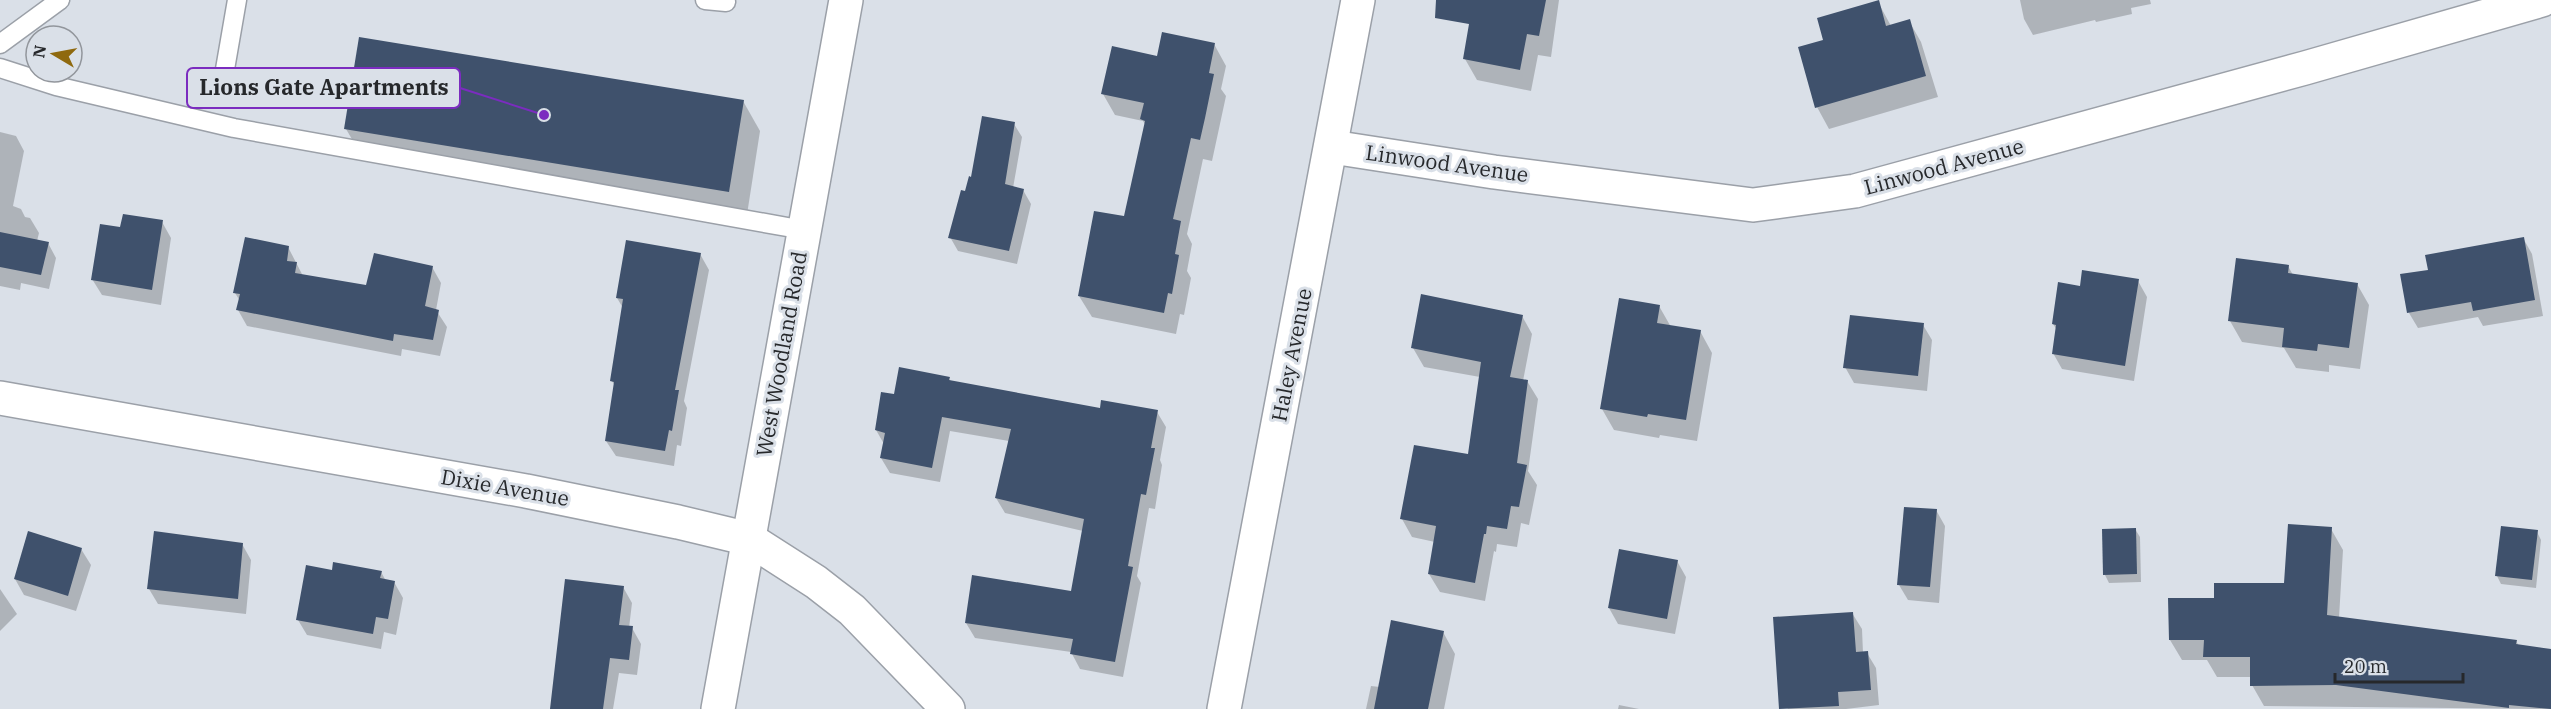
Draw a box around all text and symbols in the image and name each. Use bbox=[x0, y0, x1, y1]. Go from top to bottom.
north arrow bbox=[24, 24, 84, 84]
text: N bbox=[28, 43, 50, 59]
callout: Lions Gate Apartments bbox=[187, 68, 460, 108]
text: Lions Gate Apartments bbox=[199, 72, 449, 101]
street label: Linwood Avenue bbox=[1861, 131, 2027, 201]
street label: Linwood Avenue bbox=[1364, 138, 1530, 188]
street label: West Woodland Road bbox=[749, 249, 813, 459]
street label: Haley Avenue bbox=[1264, 286, 1318, 424]
street label: Dixie Avenue bbox=[439, 462, 572, 512]
scale bar bbox=[2335, 646, 2462, 684]
text: 20 m bbox=[2344, 655, 2387, 678]

